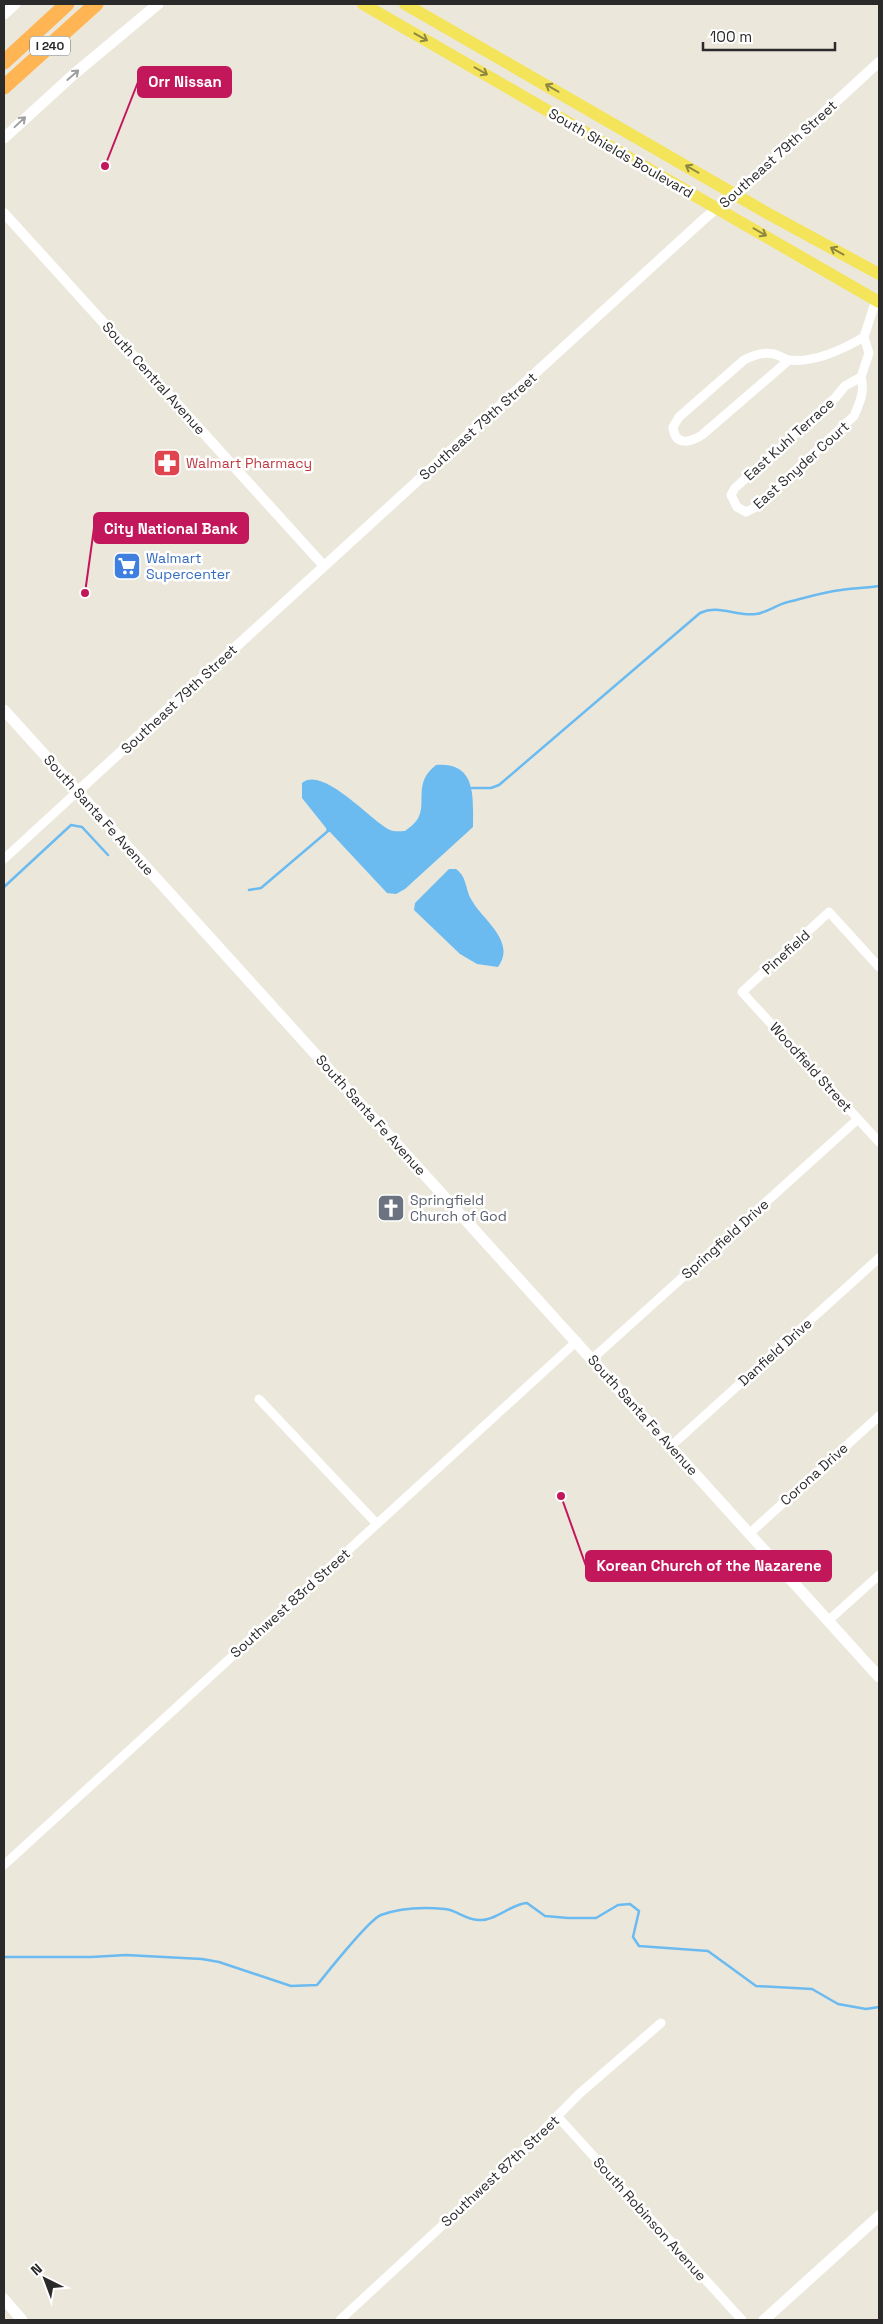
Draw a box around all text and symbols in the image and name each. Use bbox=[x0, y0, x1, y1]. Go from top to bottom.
scale bar bbox=[703, 20, 836, 52]
text: 100 m bbox=[710, 27, 752, 46]
one-way arrow bbox=[413, 32, 427, 42]
road number: I 240 bbox=[30, 36, 70, 56]
callout: Orr Nissan bbox=[138, 67, 231, 97]
one-way arrow bbox=[473, 67, 488, 77]
one-way arrow bbox=[67, 69, 80, 80]
text: Orr Nissan bbox=[148, 72, 222, 91]
one-way arrow bbox=[545, 83, 559, 93]
street label: Southeast 79th Street bbox=[715, 96, 841, 212]
street label: South Shields Boulevard bbox=[545, 104, 697, 202]
one-way arrow bbox=[14, 116, 27, 128]
one-way arrow bbox=[686, 164, 700, 174]
one-way arrow bbox=[752, 228, 766, 238]
one-way arrow bbox=[829, 246, 844, 256]
street label: South Central Avenue bbox=[98, 318, 210, 438]
street label: Southeast 79th Street bbox=[415, 368, 541, 484]
street label: East Kuhl Terrace bbox=[740, 394, 838, 484]
street label: East Snyder Court bbox=[749, 417, 853, 513]
pharmacy icon: Walmart Pharmacy bbox=[152, 448, 182, 478]
place label: Walmart Pharmacy bbox=[186, 454, 312, 472]
callout: City National Bank bbox=[94, 513, 248, 543]
text: City National Bank bbox=[104, 519, 238, 538]
place label: Walmart Supercenter bbox=[146, 549, 230, 583]
supermarket icon: Walmart Supercenter bbox=[112, 551, 142, 581]
street label: Southeast 79th Street bbox=[117, 641, 241, 757]
street label: South Santa Fe Avenue bbox=[40, 751, 158, 879]
street label: Pinefield bbox=[758, 926, 814, 978]
street label: Woodfield Street bbox=[766, 1018, 856, 1116]
street label: South Santa Fe Avenue bbox=[312, 1051, 430, 1179]
place label: Springfield Church of God bbox=[410, 1191, 507, 1225]
church icon: Springfield Church of God bbox=[376, 1193, 406, 1223]
street label: Springfield Drive bbox=[678, 1195, 772, 1283]
street label: Danfield Drive bbox=[734, 1314, 816, 1390]
street label: South Santa Fe Avenue bbox=[584, 1351, 702, 1479]
street label: Corona Drive bbox=[776, 1439, 852, 1509]
street label: Southwest 83rd Street bbox=[226, 1544, 354, 1662]
callout: Korean Church of the Nazarene bbox=[586, 1551, 831, 1581]
text: Korean Church of the Nazarene bbox=[596, 1556, 822, 1575]
street label: Southwest 87th Street bbox=[437, 2111, 563, 2231]
street label: South Robinson Avenue bbox=[590, 2153, 710, 2285]
north arrow bbox=[20, 2254, 70, 2304]
text: N bbox=[27, 2260, 46, 2279]

